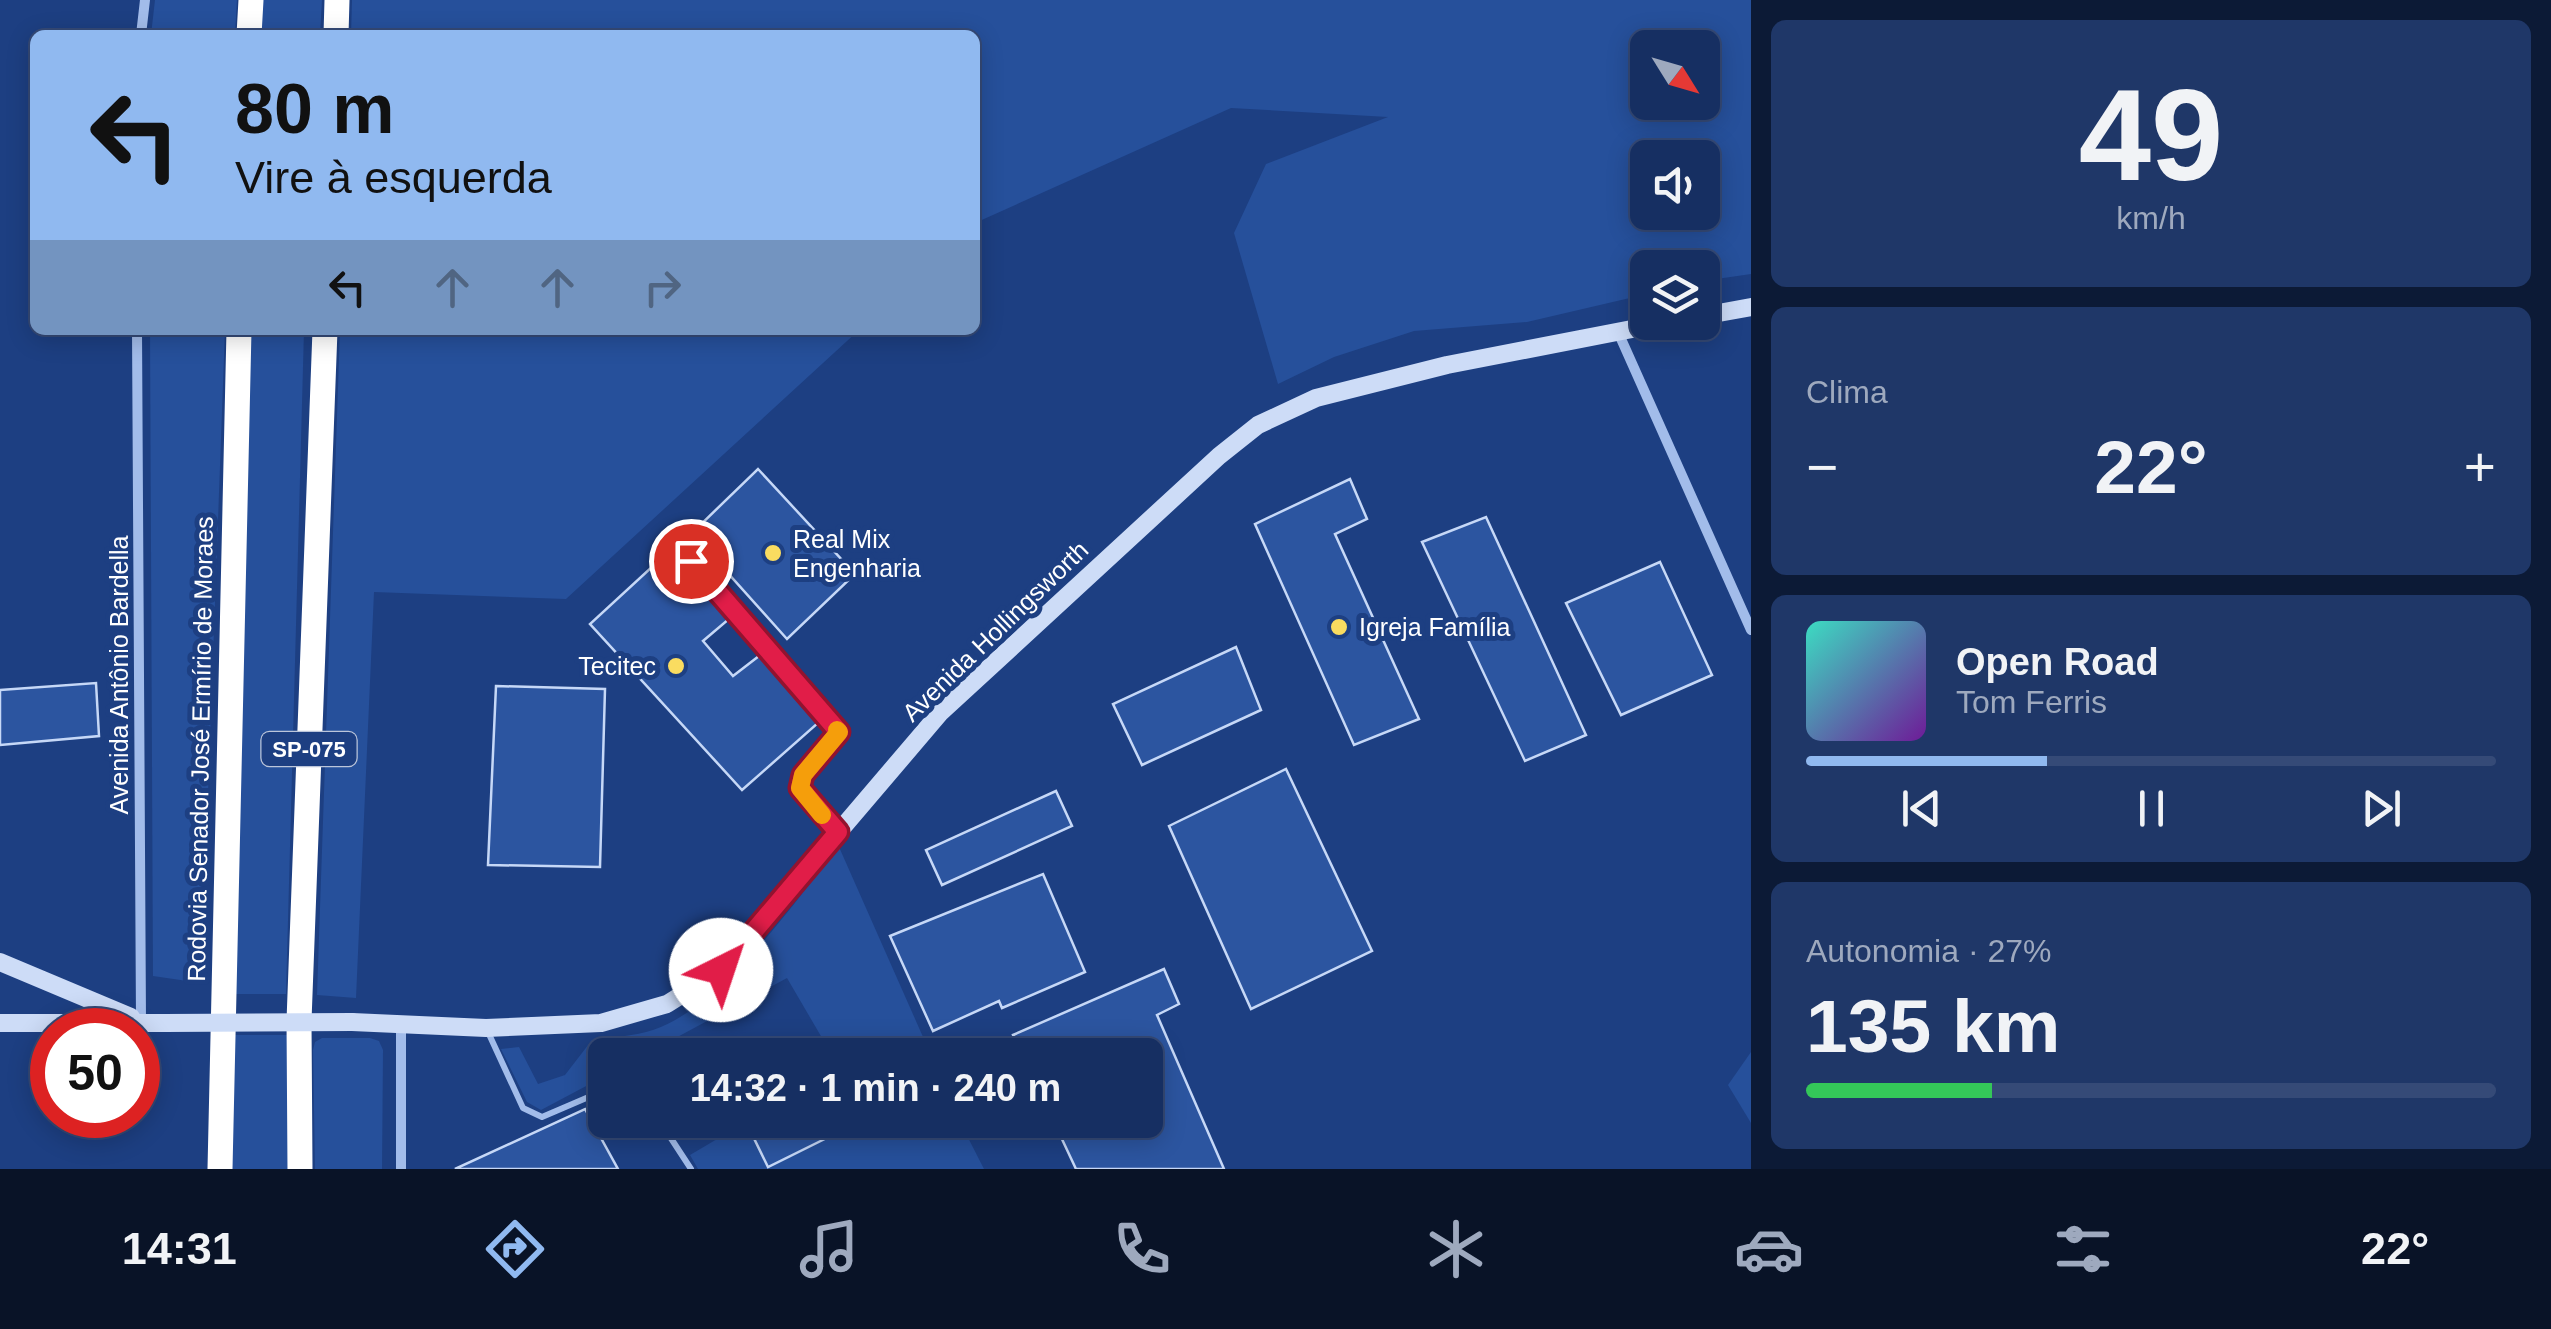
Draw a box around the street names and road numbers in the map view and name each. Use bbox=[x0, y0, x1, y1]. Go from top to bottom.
street label: Rodovia Senador José Ermírio de Moraes bbox=[182, 516, 218, 982]
street label: Avenida Antônio Bardella bbox=[105, 535, 133, 814]
street label: Avenida Hollingsworth bbox=[896, 535, 1094, 727]
road number: SP-075 bbox=[262, 732, 356, 766]

